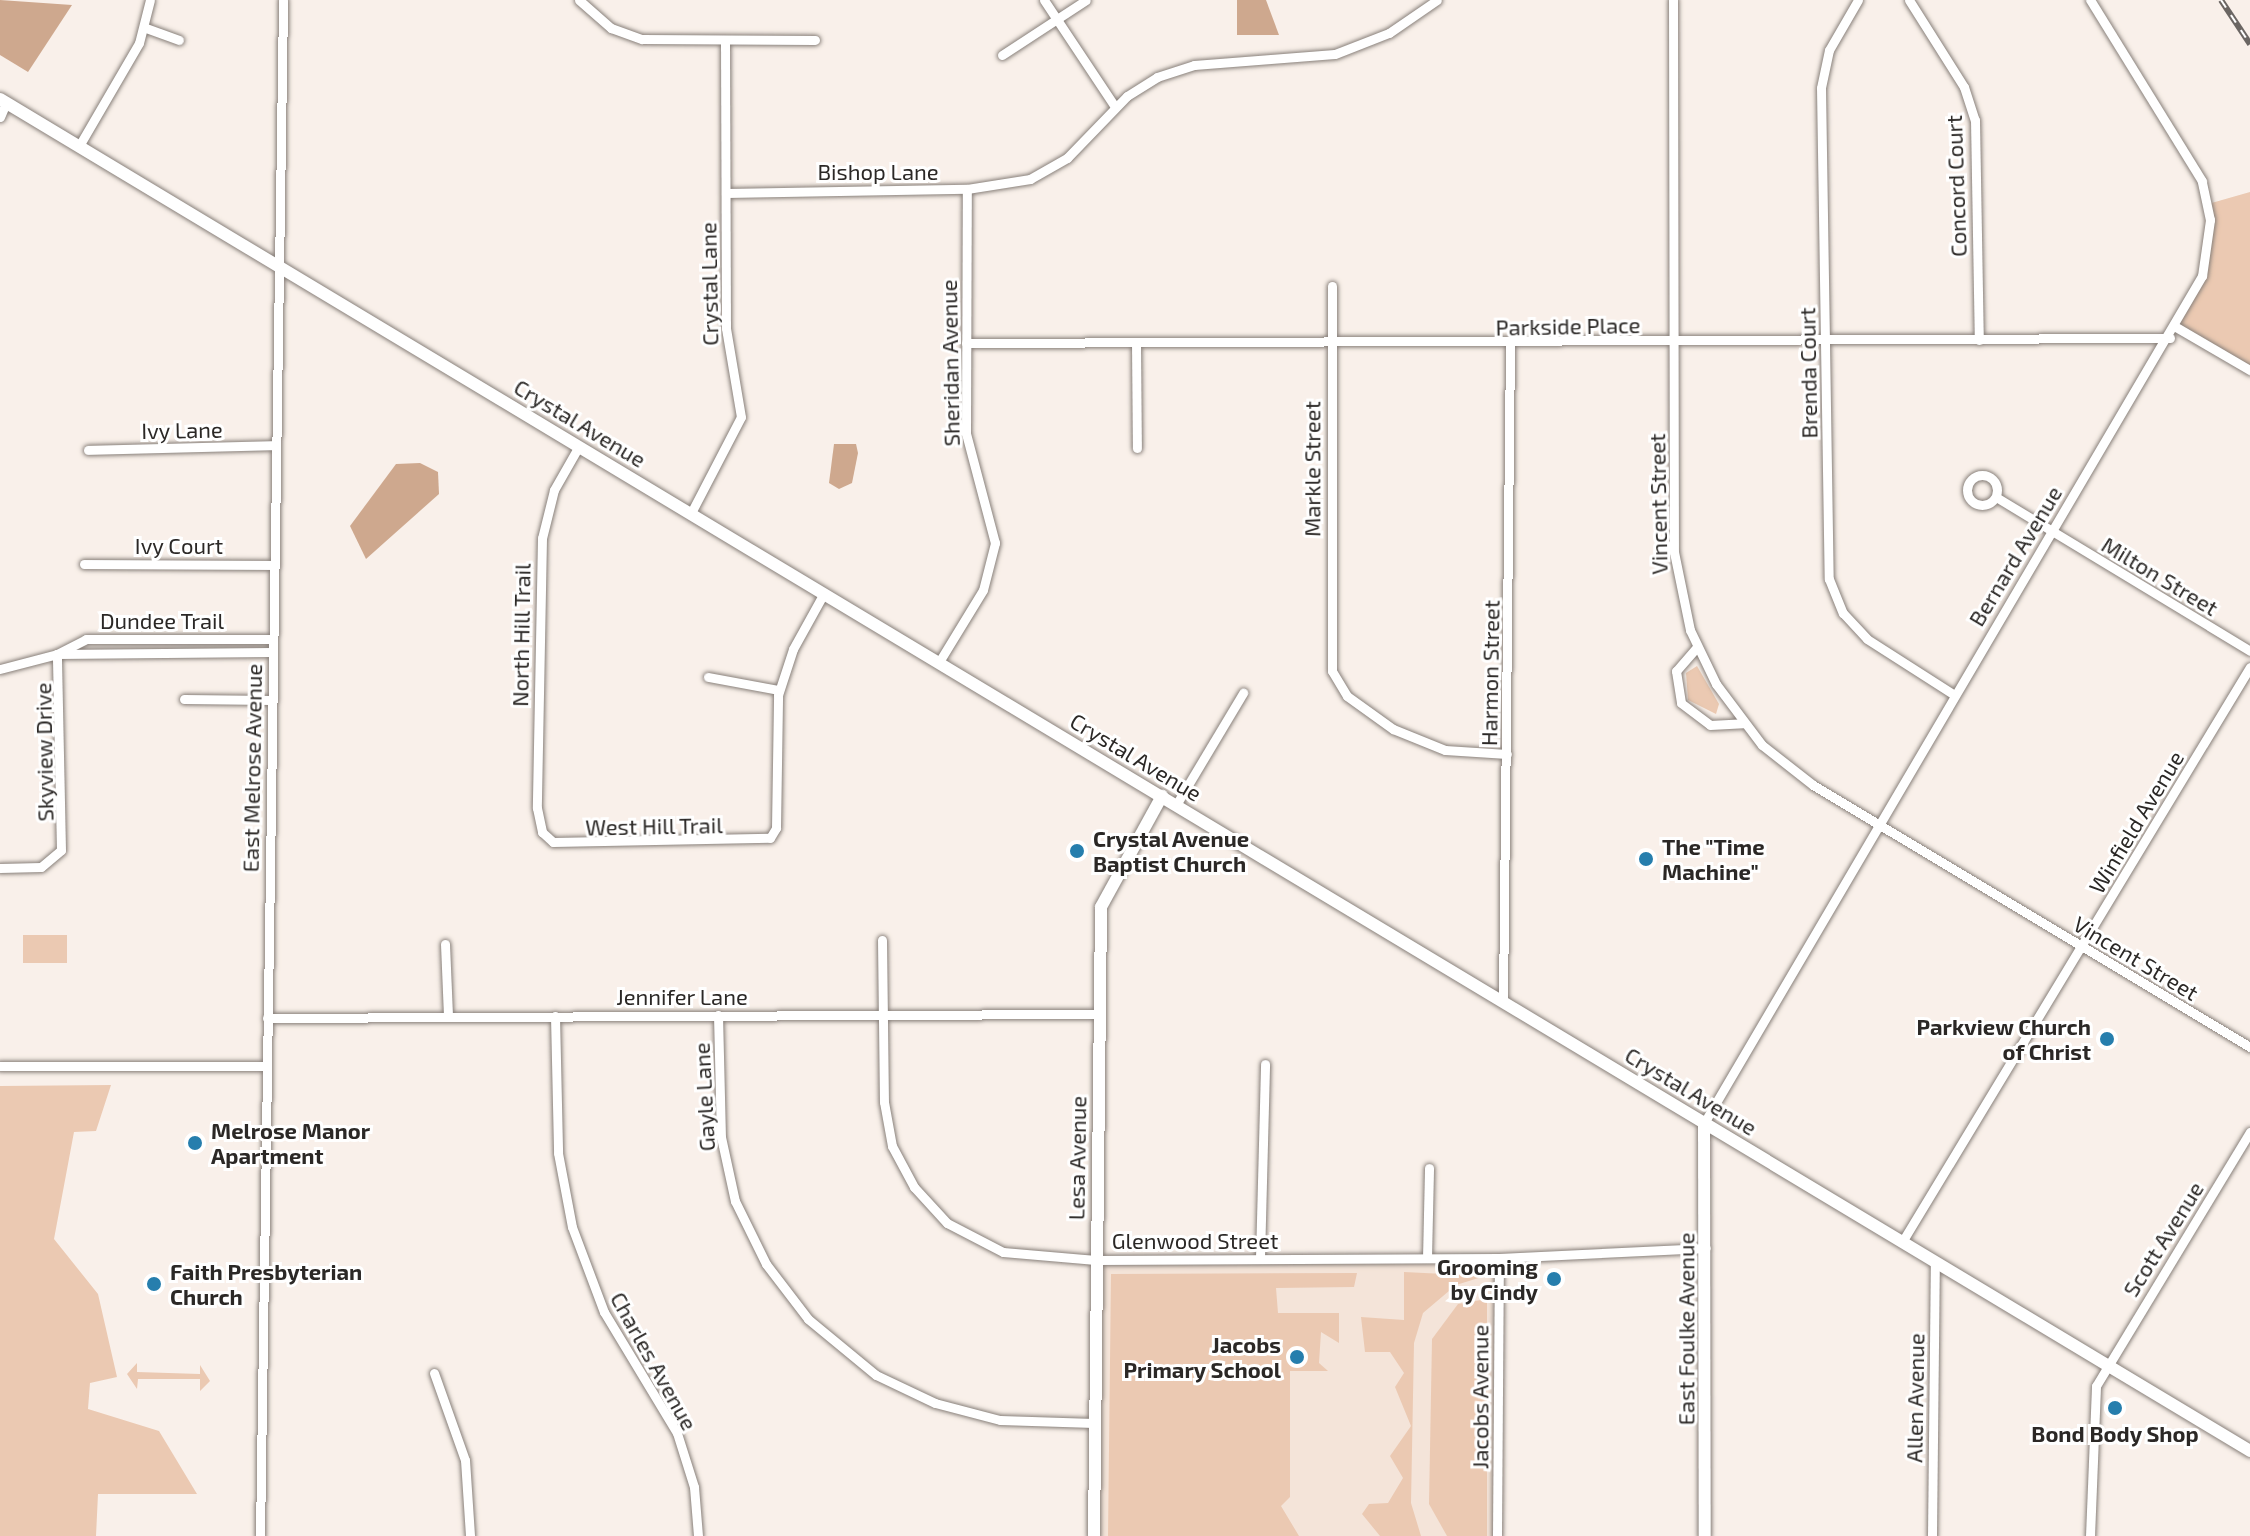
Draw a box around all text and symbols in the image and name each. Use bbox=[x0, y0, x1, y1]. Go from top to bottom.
street label: Concord Court bbox=[1940, 115, 1972, 257]
street label: Bishop Lane bbox=[817, 159, 939, 185]
street label: Crystal Lane bbox=[695, 222, 723, 346]
street label: Sheridan Avenue bbox=[935, 279, 965, 447]
street label: Brenda Court bbox=[1794, 307, 1822, 439]
street label: Parkside Place bbox=[1495, 312, 1641, 340]
street label: Crystal Avenue bbox=[509, 373, 651, 473]
street label: Markle Street bbox=[1299, 401, 1325, 537]
street label: Ivy Lane bbox=[141, 416, 223, 444]
street label: Vincent Street bbox=[1644, 433, 1672, 575]
street label: Bernard Avenue bbox=[1963, 481, 2067, 631]
street label: Milton Street bbox=[2097, 531, 2223, 621]
street label: Ivy Court bbox=[135, 533, 223, 559]
street label: North Hill Trail bbox=[507, 562, 535, 708]
street label: Harmon Street bbox=[1476, 600, 1504, 746]
street label: Dundee Trail bbox=[100, 608, 224, 634]
street label: East Melrose Avenue bbox=[237, 663, 267, 873]
street label: Skyview Drive bbox=[30, 682, 58, 822]
street label: Crystal Avenue bbox=[1065, 707, 1207, 807]
street label: Winfield Avenue bbox=[2083, 746, 2189, 898]
street label: West Hill Trail bbox=[585, 812, 723, 840]
place label: Crystal Avenue Baptist Church bbox=[1093, 825, 1250, 876]
place label: The "Time Machine" bbox=[1662, 833, 1765, 884]
marker: Crystal Avenue Baptist Church bbox=[1068, 842, 1086, 860]
marker: The "Time Machine" bbox=[1637, 850, 1655, 868]
street label: Vincent Street bbox=[2069, 910, 2203, 1006]
street label: Jennifer Lane bbox=[616, 984, 748, 1010]
place label: Parkview Church of Christ bbox=[1916, 1013, 2091, 1064]
marker: Parkview Church of Christ bbox=[2098, 1030, 2116, 1048]
street label: Crystal Avenue bbox=[1620, 1041, 1762, 1141]
street label: Gayle Lane bbox=[688, 1042, 720, 1152]
street label: Lesa Avenue bbox=[1063, 1095, 1091, 1221]
place label: Melrose Manor Apartment bbox=[211, 1117, 370, 1168]
marker: Melrose Manor Apartment bbox=[186, 1134, 204, 1152]
street label: Scott Avenue bbox=[2117, 1177, 2209, 1301]
street label: Glenwood Street bbox=[1112, 1228, 1278, 1254]
street label: East Foulke Avenue bbox=[1673, 1232, 1699, 1426]
place label: Grooming by Cindy bbox=[1437, 1253, 1538, 1304]
place label: Faith Presbyterian Church bbox=[170, 1258, 362, 1310]
marker: Grooming by Cindy bbox=[1545, 1270, 1563, 1288]
marker: Faith Presbyterian Church bbox=[145, 1275, 163, 1293]
street label: Charles Avenue bbox=[605, 1287, 703, 1435]
street label: Jacobs Avenue bbox=[1467, 1325, 1493, 1469]
place label: Jacobs Primary School bbox=[1123, 1331, 1281, 1382]
street label: Allen Avenue bbox=[1901, 1333, 1929, 1463]
marker: Jacobs Primary School bbox=[1288, 1348, 1306, 1366]
marker: Bond Body Shop bbox=[2106, 1399, 2124, 1417]
place label: Bond Body Shop bbox=[2031, 1421, 2199, 1447]

